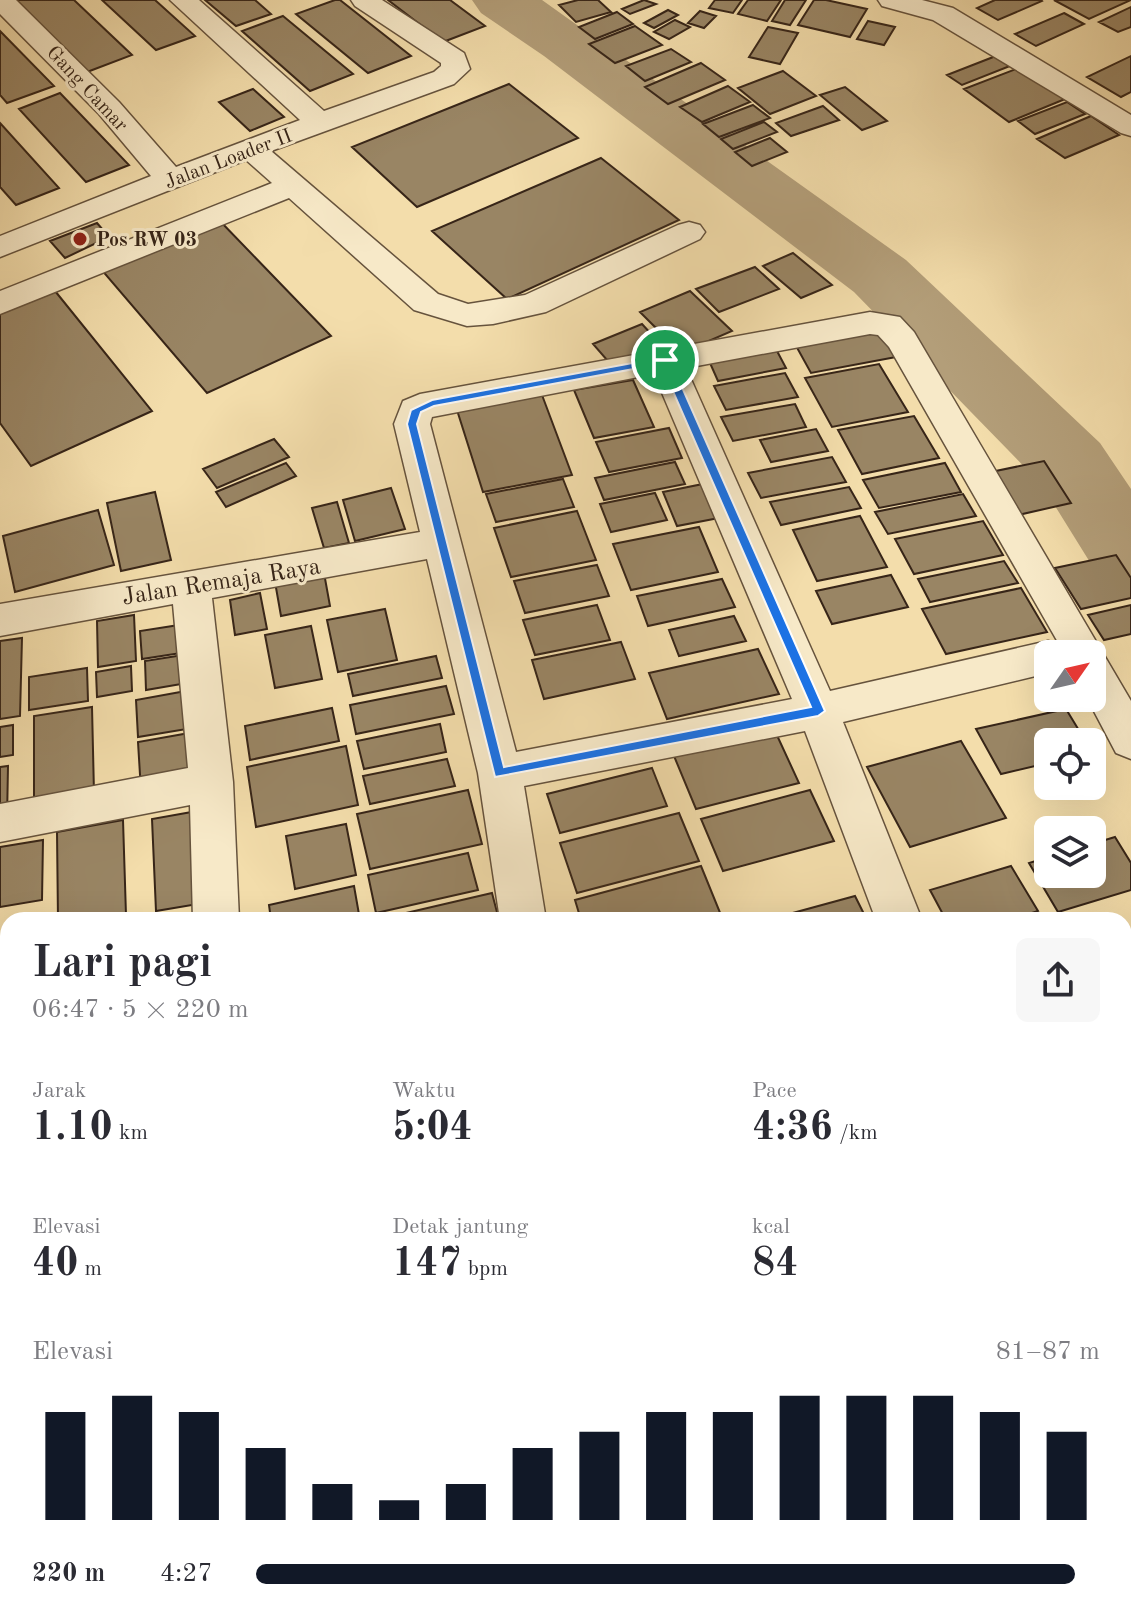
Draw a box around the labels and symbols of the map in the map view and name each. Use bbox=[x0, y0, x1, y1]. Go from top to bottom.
street label: Gang Camar bbox=[42, 43, 131, 136]
street label: Jalan Loader II bbox=[162, 126, 295, 193]
marker: Pos RW 03 bbox=[71, 230, 89, 248]
place label: Pos RW 03 bbox=[96, 231, 197, 251]
pin bbox=[631, 326, 699, 394]
street label: Jalan Remaja Raya bbox=[120, 555, 322, 611]
north arrow bbox=[1034, 640, 1106, 712]

